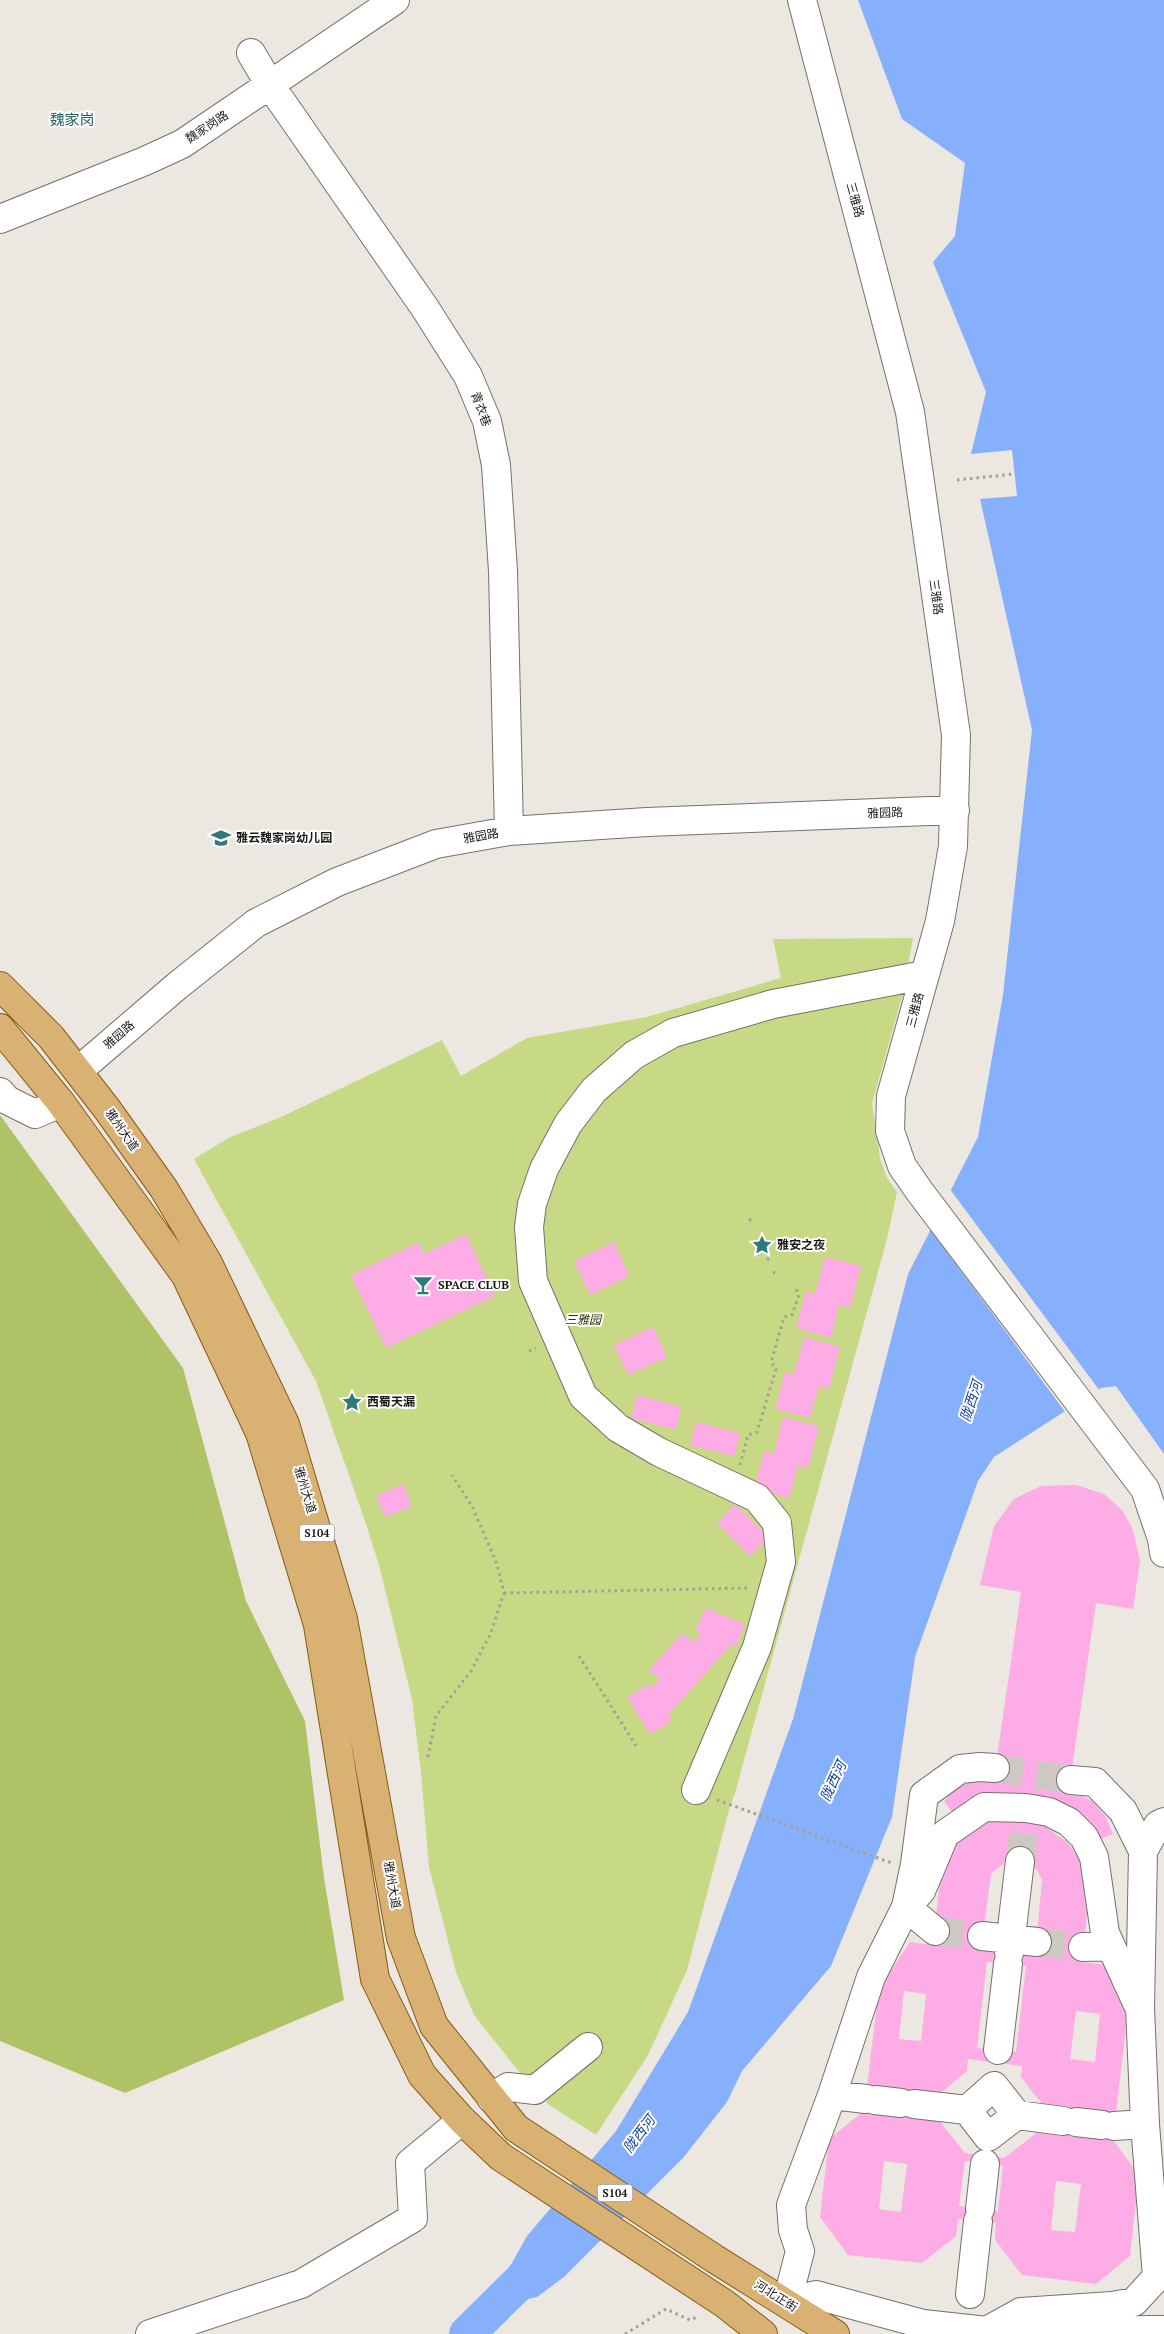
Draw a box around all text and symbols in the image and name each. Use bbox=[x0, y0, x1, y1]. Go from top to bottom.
street label: 魏家岗路 bbox=[183, 107, 231, 146]
district label: 魏家岗 bbox=[49, 109, 95, 129]
street label: 三雅路 bbox=[844, 181, 867, 219]
street label: 青衣巷 bbox=[468, 389, 495, 428]
street label: 三雅路 bbox=[927, 578, 946, 616]
street label: 雅园路 bbox=[867, 804, 903, 821]
street label: 雅园路 bbox=[462, 825, 500, 846]
school or university icon: 雅云魏家岗幼儿园 bbox=[210, 827, 232, 849]
place label: 雅云魏家岗幼儿园 bbox=[236, 830, 332, 845]
street label: 三雅路 bbox=[903, 991, 926, 1029]
street label: 雅园路 bbox=[100, 1017, 137, 1052]
street label: 雅州大道 bbox=[102, 1106, 142, 1154]
place icon: 雅安之夜 bbox=[751, 1234, 773, 1256]
place label: 雅安之夜 bbox=[777, 1237, 825, 1252]
bar icon: SPACE CLUB bbox=[412, 1274, 434, 1296]
place label: SPACE CLUB bbox=[438, 1277, 509, 1292]
park label: 三雅园 bbox=[565, 1312, 603, 1327]
water label: 陇西河 bbox=[955, 1375, 987, 1424]
place icon: 西蜀天漏 bbox=[341, 1391, 363, 1413]
place label: 西蜀天漏 bbox=[367, 1394, 415, 1409]
street label: 雅州大道 bbox=[291, 1465, 320, 1515]
road number: S104 bbox=[300, 1525, 334, 1542]
water label: 陇西河 bbox=[815, 1755, 851, 1804]
street label: 雅州大道 bbox=[381, 1860, 404, 1910]
water label: 陇西河 bbox=[618, 2109, 661, 2156]
road number: S104 bbox=[598, 2184, 632, 2202]
street label: 河北正街 bbox=[752, 2276, 801, 2315]

